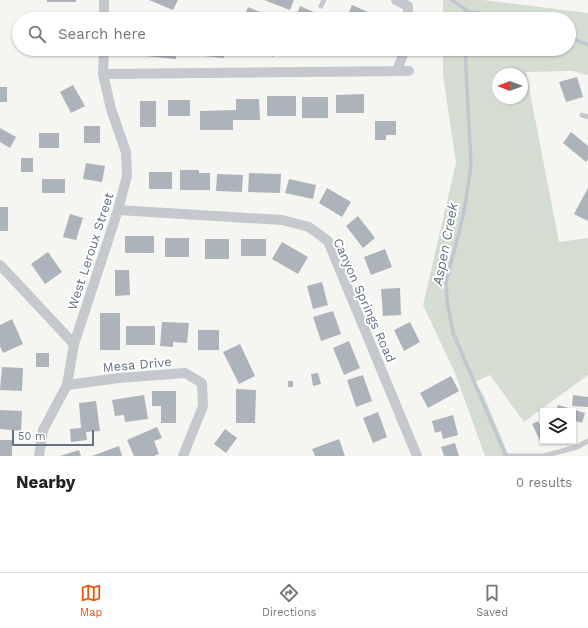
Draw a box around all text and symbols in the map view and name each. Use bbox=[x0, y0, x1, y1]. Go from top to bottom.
search box bbox=[12, 12, 576, 56]
icon: search bbox=[26, 23, 48, 45]
text: Search here bbox=[58, 25, 146, 43]
north arrow bbox=[492, 68, 528, 104]
street label: West Leroux Street bbox=[64, 190, 117, 312]
water label: Aspen Creek bbox=[429, 201, 461, 288]
street label: Canyon Springs Road bbox=[330, 236, 399, 365]
street label: Mesa Drive bbox=[102, 354, 172, 375]
map controls bbox=[540, 408, 576, 444]
button: layers bbox=[540, 408, 576, 444]
scale bar bbox=[12, 428, 94, 447]
text: 50 m bbox=[18, 430, 45, 443]
text: Nearby bbox=[16, 472, 75, 492]
text: 0 results bbox=[516, 475, 572, 490]
tab: Map bbox=[80, 582, 102, 619]
tab: Directions bbox=[262, 582, 316, 619]
tab: Saved bbox=[476, 582, 508, 619]

